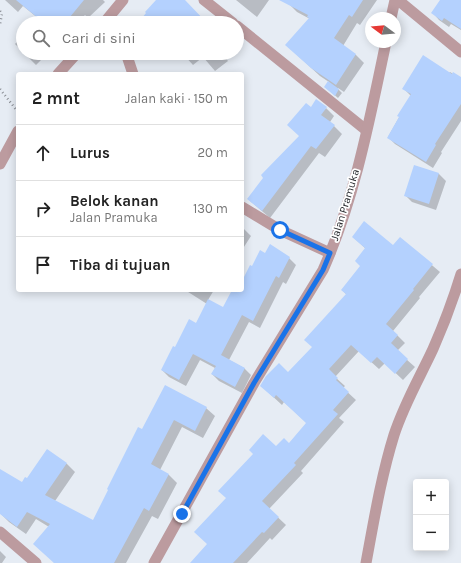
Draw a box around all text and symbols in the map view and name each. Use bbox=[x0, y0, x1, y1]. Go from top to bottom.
north arrow bbox=[365, 12, 401, 48]
search box bbox=[16, 16, 244, 60]
icon: search bbox=[30, 27, 52, 49]
text: Cari di sini bbox=[62, 29, 136, 47]
text: 2 mnt bbox=[32, 88, 80, 108]
text: Jalan kaki · 150 m bbox=[125, 91, 228, 106]
icon: ahead bbox=[32, 142, 54, 164]
text: Lurus bbox=[70, 144, 110, 162]
text: 20 m bbox=[198, 145, 228, 160]
street label: Jalan Pramuka bbox=[328, 168, 362, 242]
text: Belok kanan bbox=[70, 192, 159, 210]
icon: right bbox=[32, 198, 54, 220]
text: 130 m bbox=[193, 201, 228, 216]
text: Jalan Pramuka bbox=[70, 210, 158, 225]
route start bbox=[271, 221, 289, 239]
icon: arrive bbox=[32, 254, 54, 276]
text: Tiba di tujuan bbox=[70, 256, 170, 274]
map controls bbox=[413, 479, 449, 551]
button: + bbox=[413, 479, 449, 515]
route end bbox=[173, 505, 191, 523]
button: − bbox=[413, 515, 449, 551]

